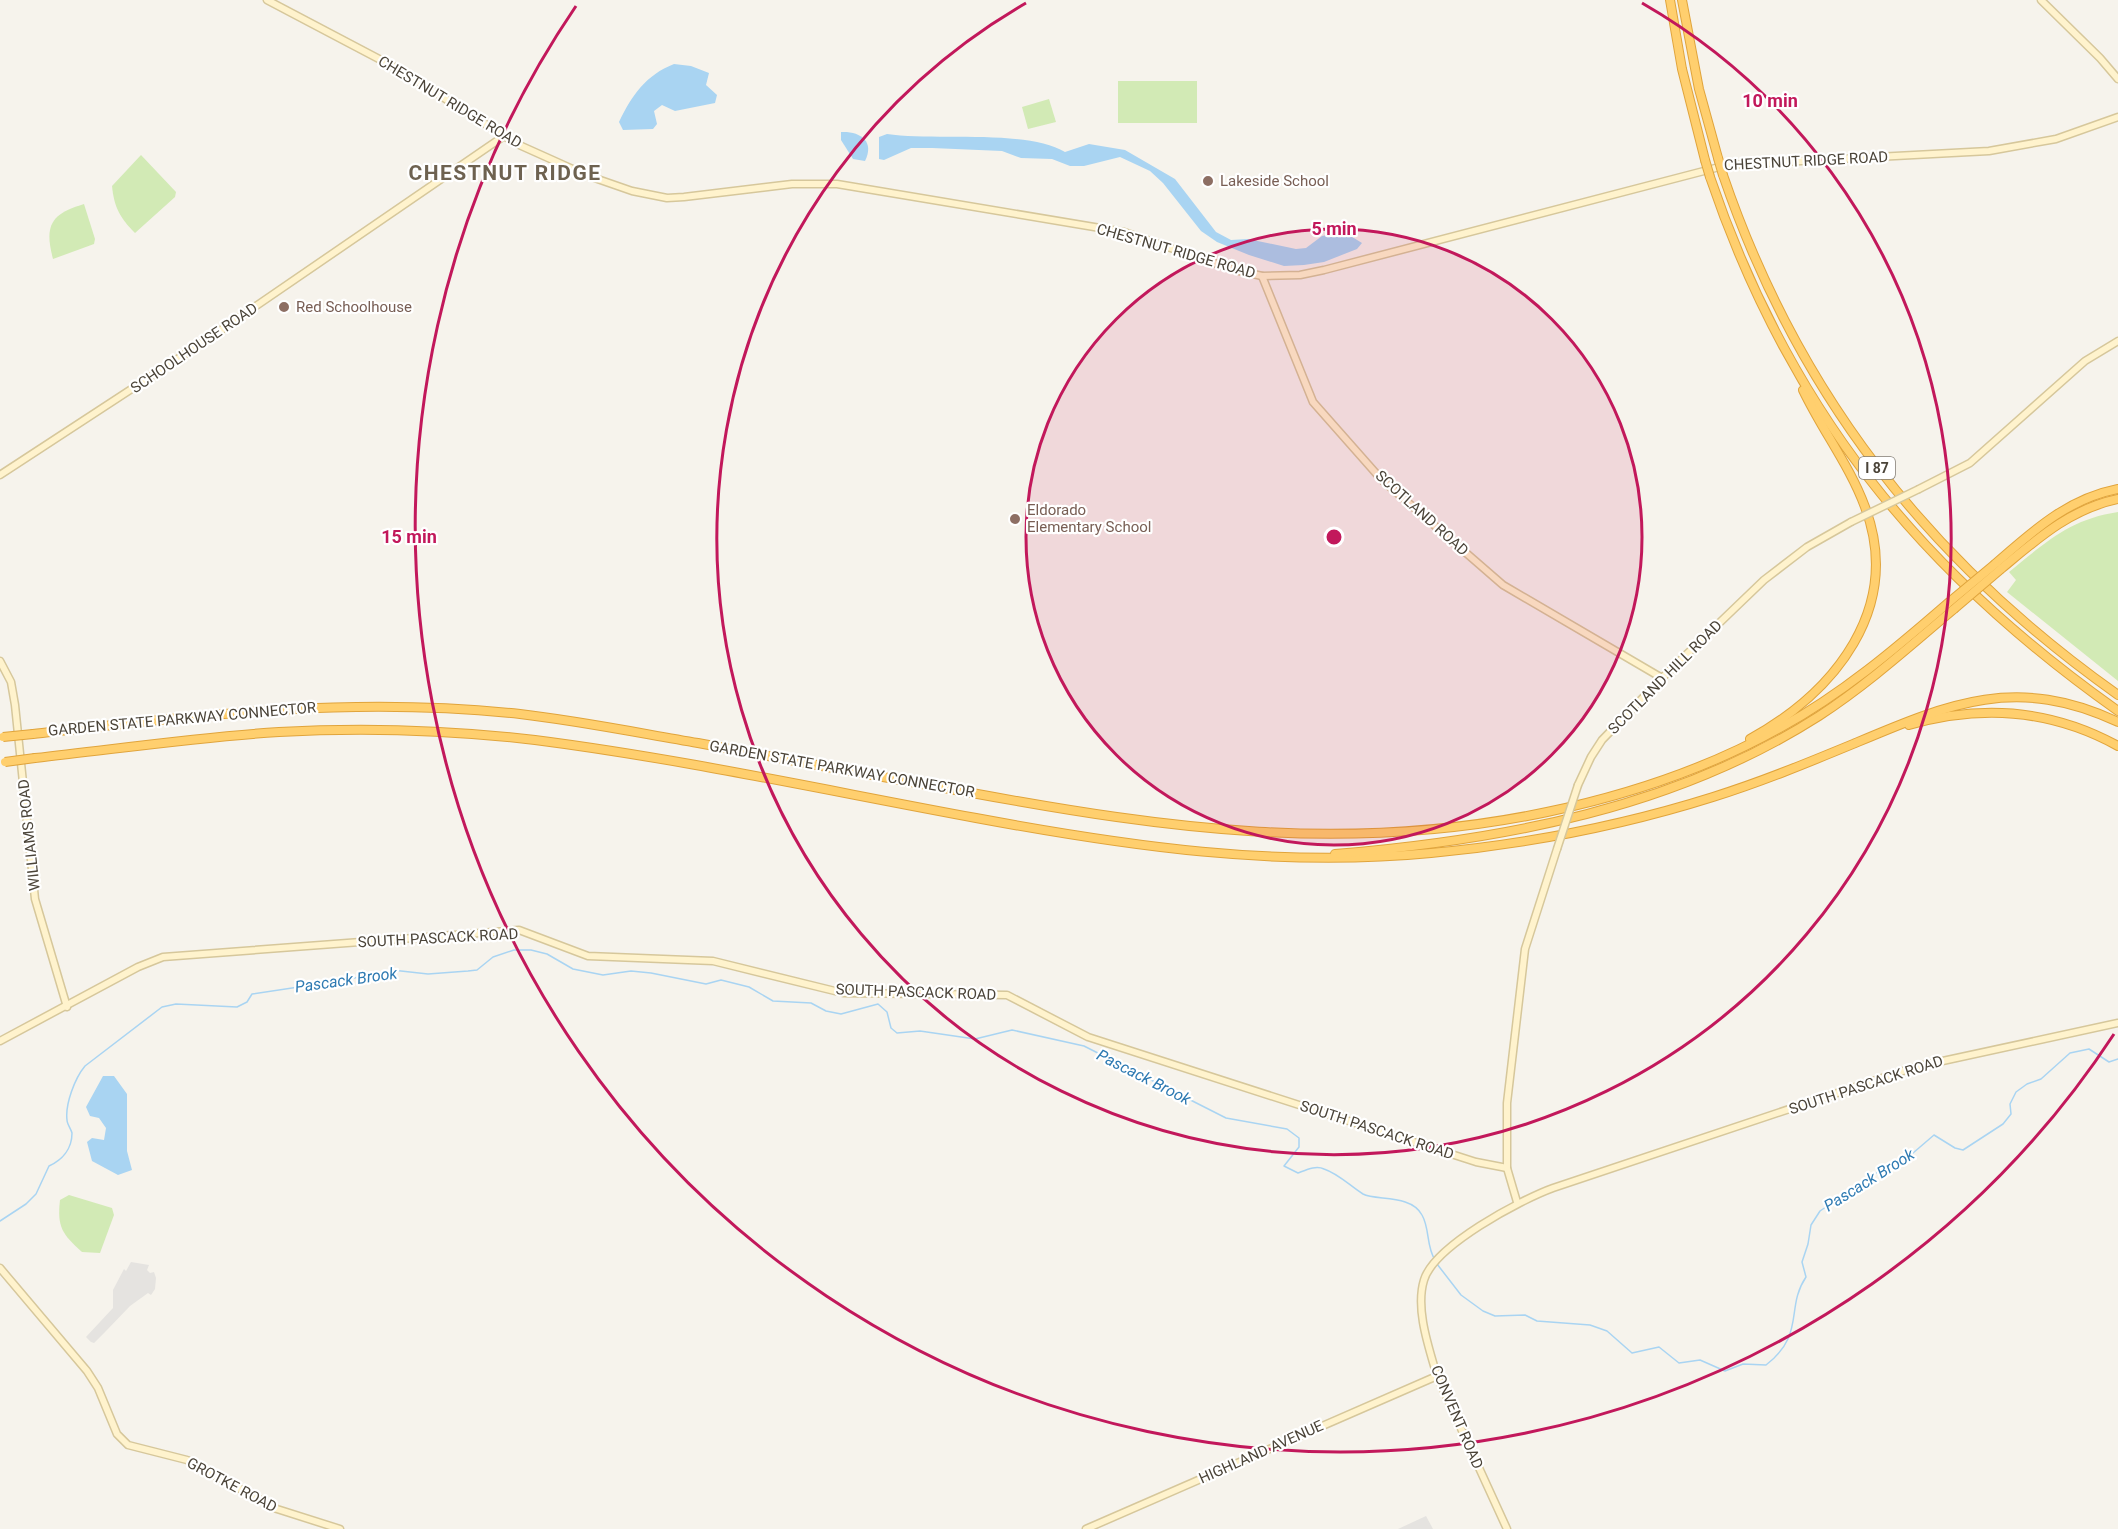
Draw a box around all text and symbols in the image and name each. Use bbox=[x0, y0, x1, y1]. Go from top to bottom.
street label: CHESTNUT RIDGE ROAD bbox=[375, 52, 525, 152]
text: 10 min bbox=[1742, 90, 1798, 111]
street label: CHESTNUT RIDGE ROAD bbox=[1723, 148, 1889, 174]
district label: CHESTNUT RIDGE bbox=[408, 161, 602, 185]
place label: Lakeside School bbox=[1220, 172, 1329, 190]
marker: Lakeside School bbox=[1201, 174, 1215, 188]
text: 5 min bbox=[1311, 218, 1357, 239]
street label: CHESTNUT RIDGE ROAD bbox=[1095, 220, 1257, 282]
place label: Red Schoolhouse bbox=[296, 298, 412, 316]
street label: SCHOOLHOUSE ROAD bbox=[127, 299, 261, 397]
marker: Red Schoolhouse bbox=[277, 300, 291, 314]
road number: I 87 bbox=[1859, 457, 1895, 479]
street label: SCOTLAND ROAD bbox=[1372, 466, 1472, 560]
place label: Eldorado Elementary School bbox=[1027, 501, 1151, 536]
marker: Eldorado Elementary School bbox=[1008, 512, 1022, 526]
text: 15 min bbox=[381, 526, 437, 547]
centre of rings bbox=[1324, 527, 1344, 547]
street label: SCOTLAND HILL ROAD bbox=[1604, 616, 1726, 738]
street label: GARDEN STATE PARKWAY CONNECTOR bbox=[47, 698, 317, 740]
street label: GARDEN STATE PARKWAY CONNECTOR bbox=[708, 737, 976, 801]
street label: WILLIAMS ROAD bbox=[14, 778, 44, 892]
street label: SOUTH PASCACK ROAD bbox=[357, 925, 519, 951]
water label: Pascack Brook bbox=[294, 963, 399, 997]
street label: SOUTH PASCACK ROAD bbox=[835, 980, 997, 1004]
water label: Pascack Brook bbox=[1094, 1045, 1195, 1109]
street label: SOUTH PASCACK ROAD bbox=[1787, 1052, 1945, 1118]
street label: SOUTH PASCACK ROAD bbox=[1298, 1097, 1456, 1163]
water label: Pascack Brook bbox=[1820, 1144, 1919, 1215]
street label: CONVENT ROAD bbox=[1427, 1363, 1487, 1471]
street label: HIGHLAND AVENUE bbox=[1196, 1416, 1326, 1488]
street label: GROTKE ROAD bbox=[184, 1454, 280, 1516]

